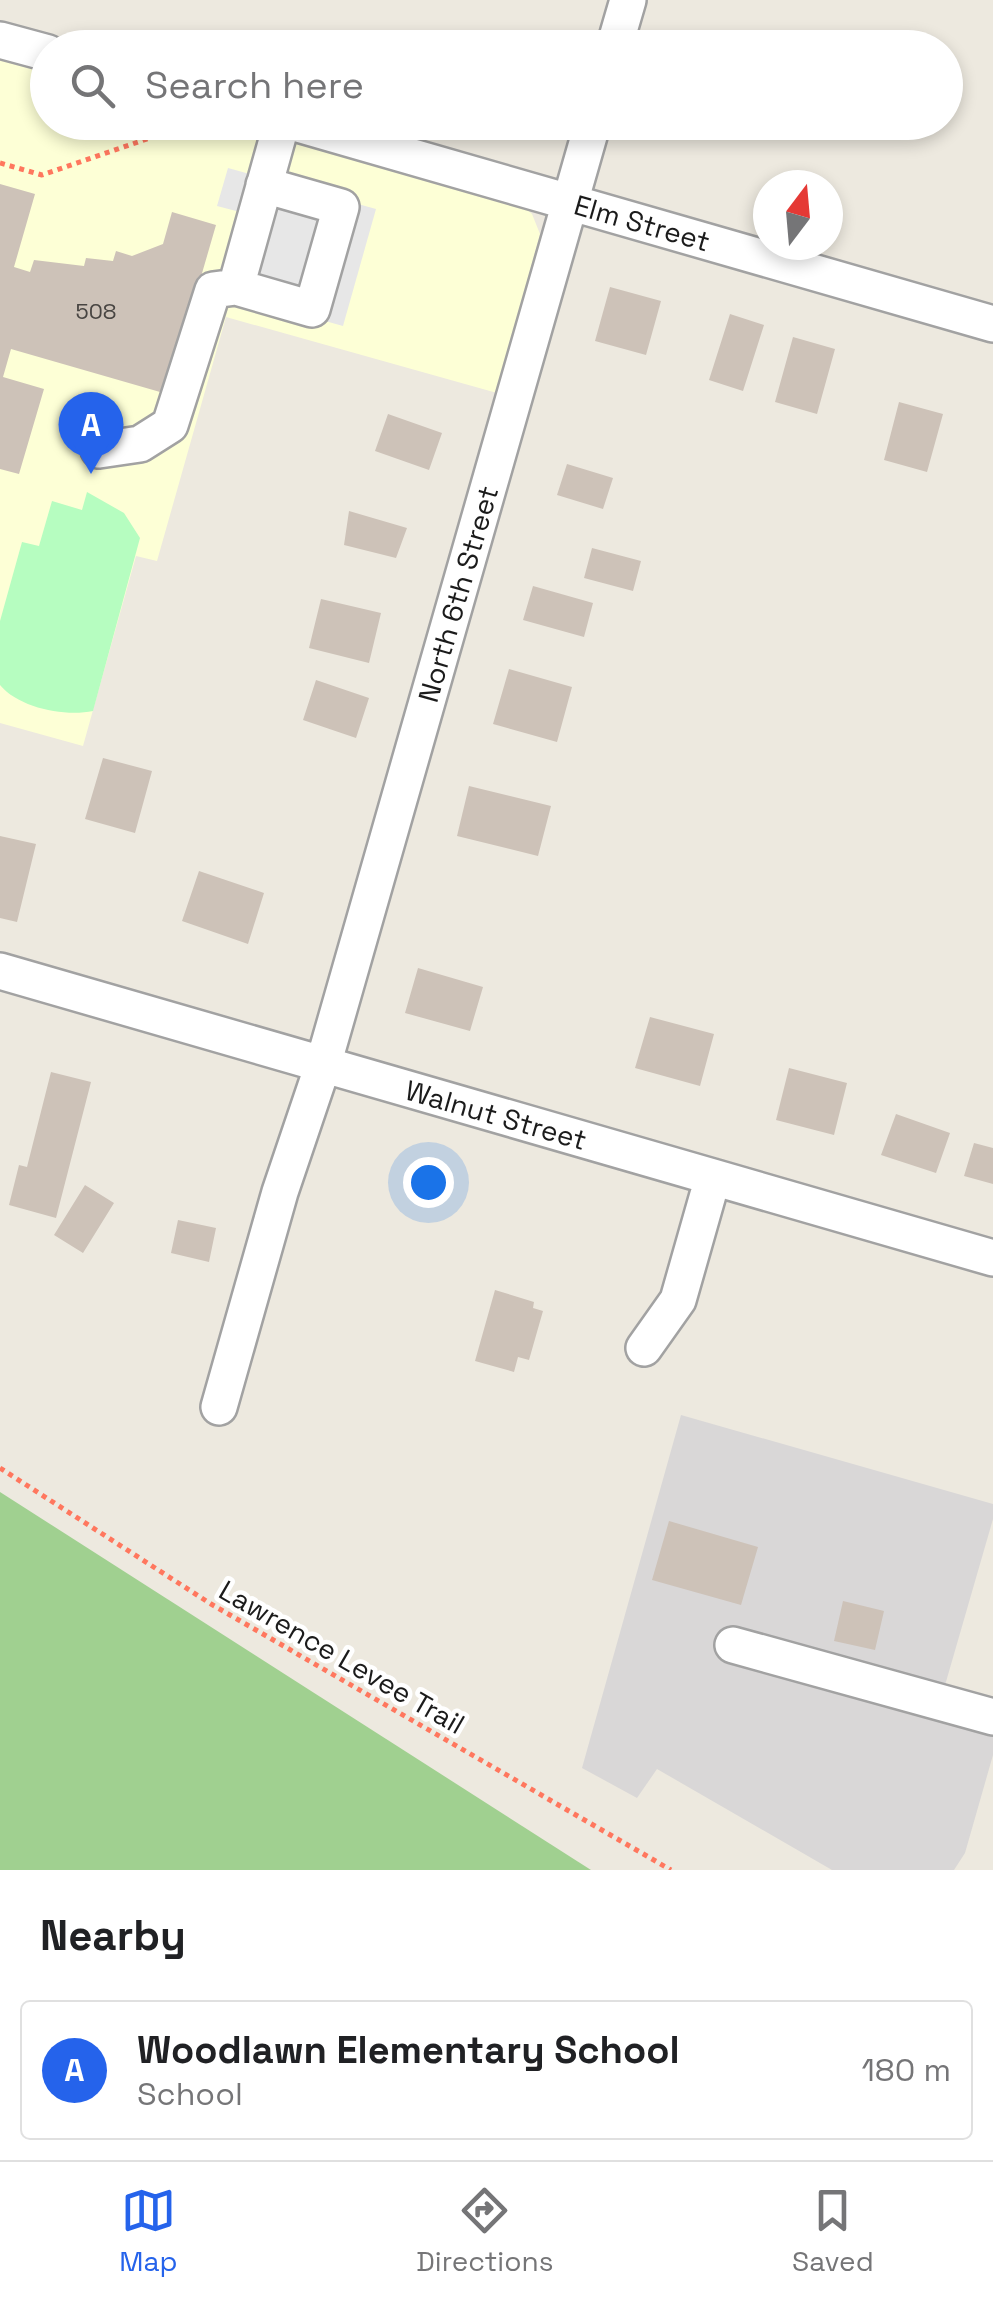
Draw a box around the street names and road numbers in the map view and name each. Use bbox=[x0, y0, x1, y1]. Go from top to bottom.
street label: Elm Street bbox=[570, 186, 714, 260]
street label: North 6th Street bbox=[410, 482, 506, 706]
street label: Walnut Street bbox=[401, 1072, 591, 1158]
street label: Lawrence Levee Trail bbox=[213, 1572, 471, 1742]

